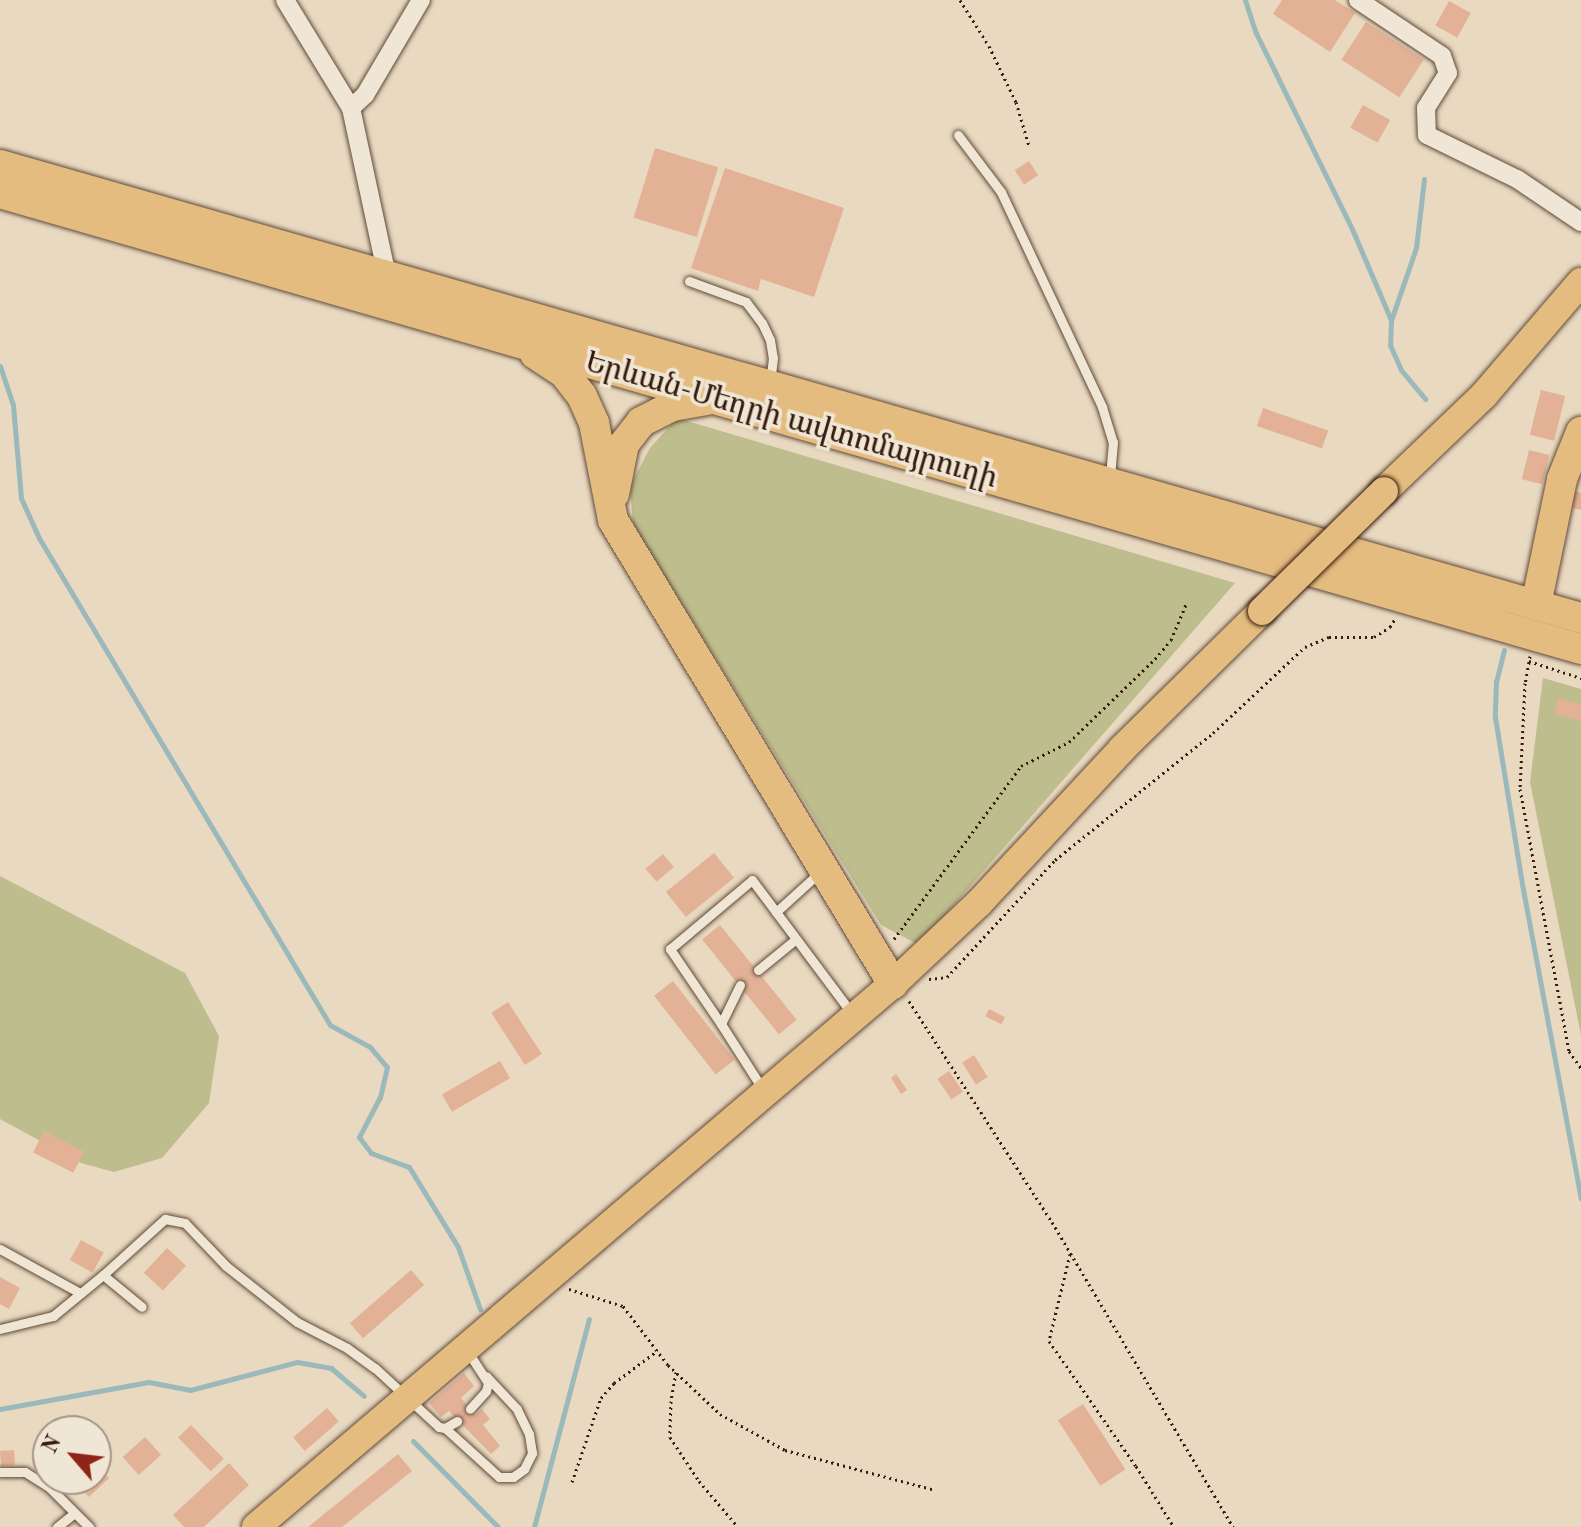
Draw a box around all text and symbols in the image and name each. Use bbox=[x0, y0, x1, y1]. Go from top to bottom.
street label: Երևան-Մեղրի ավտոմայրուղի bbox=[581, 345, 1001, 497]
north arrow bbox=[32, 1415, 112, 1495]
text: N bbox=[39, 1432, 66, 1457]

